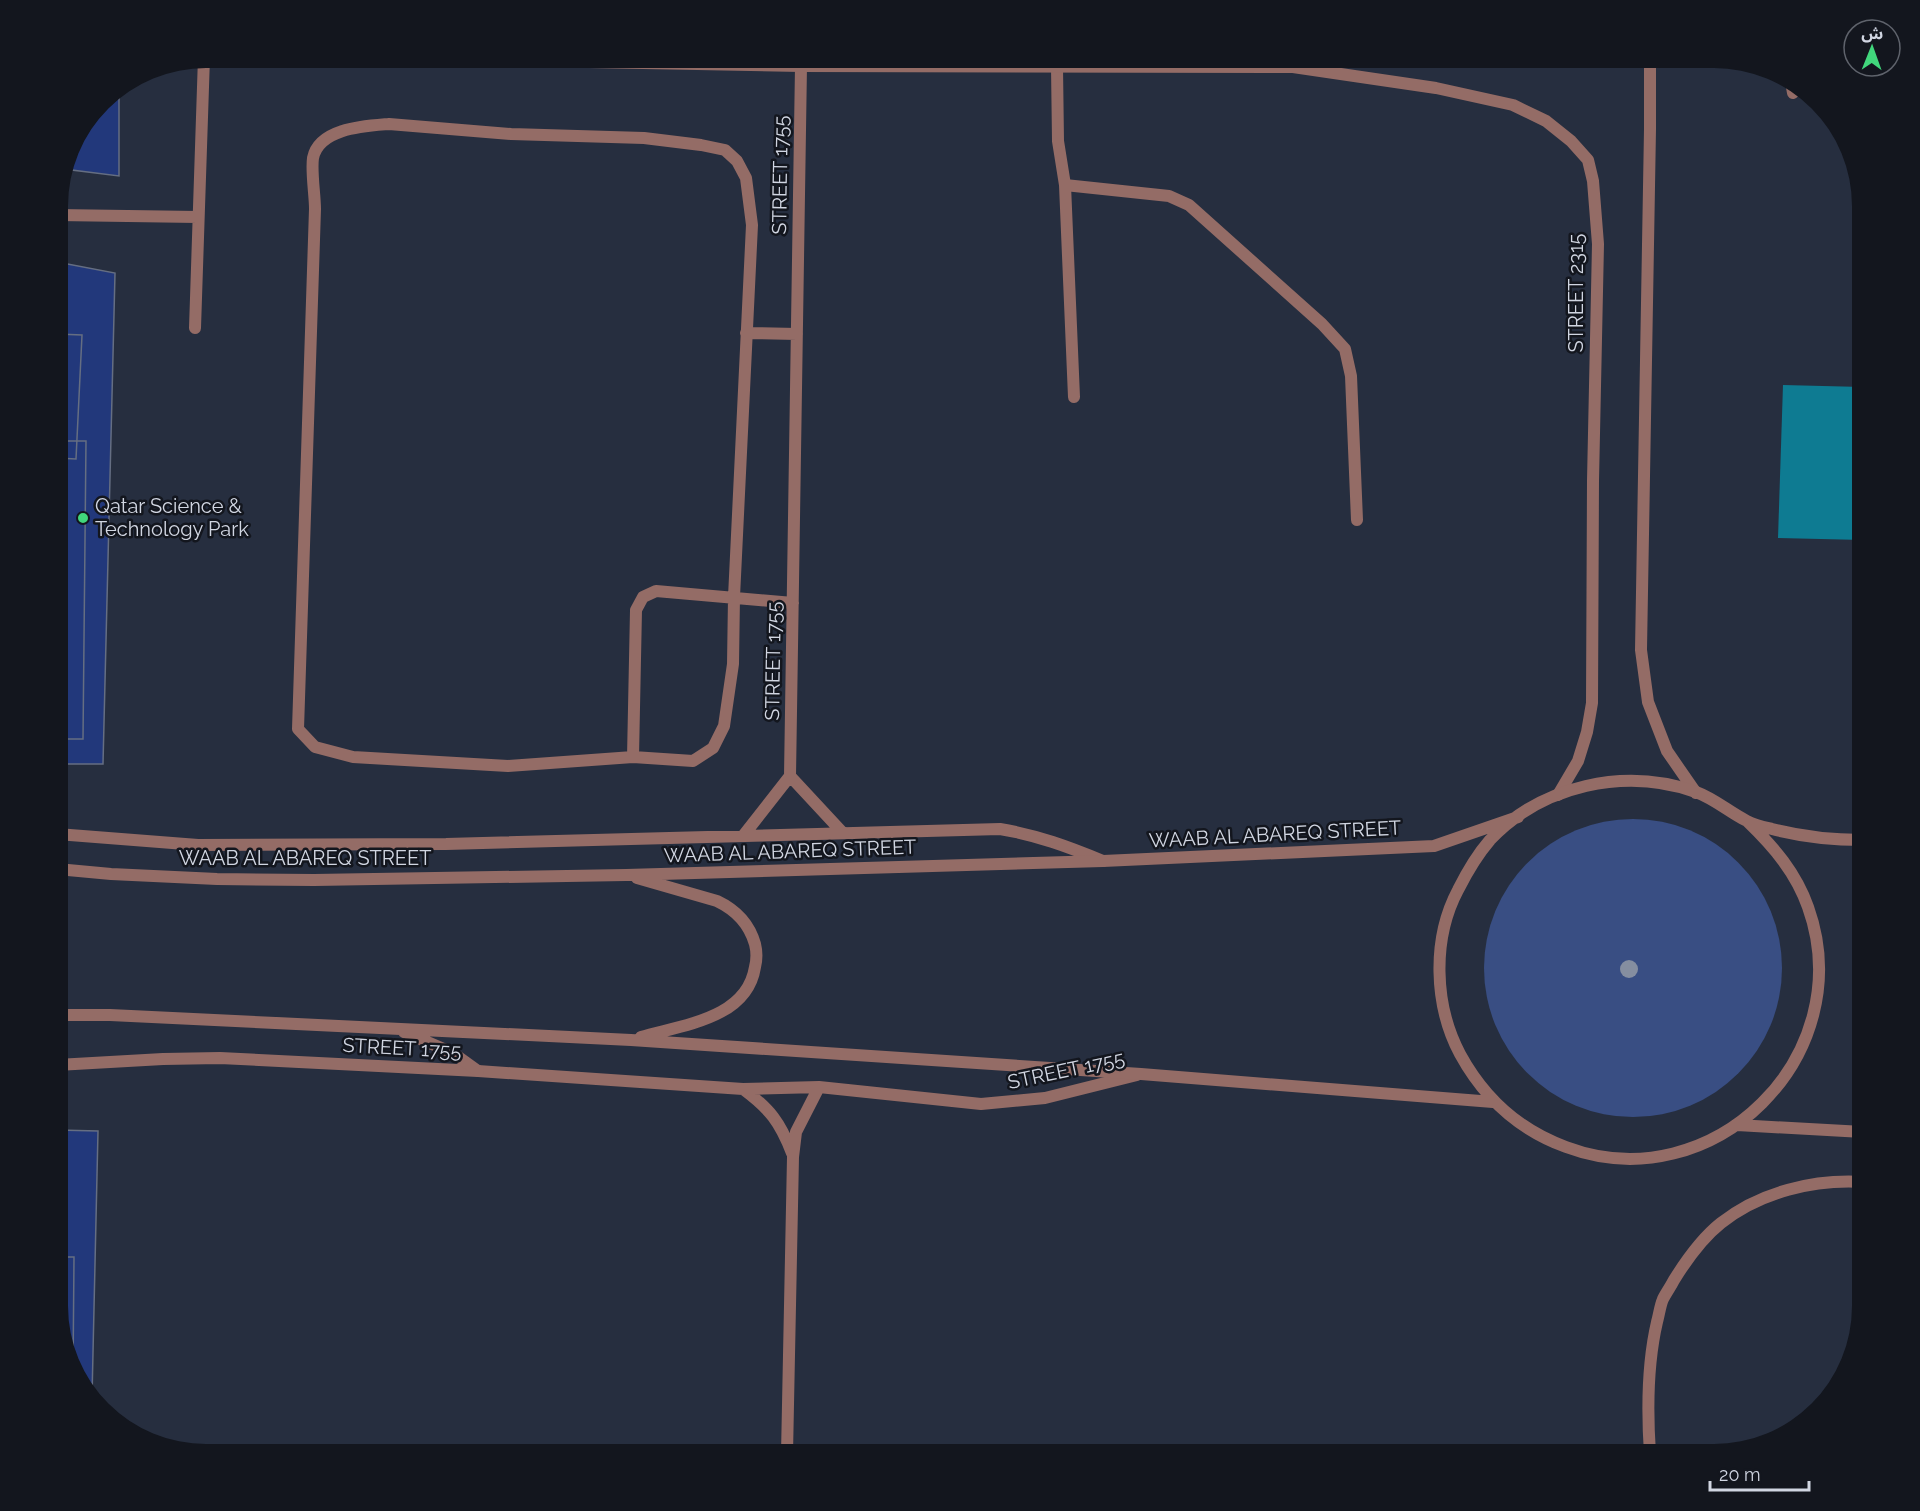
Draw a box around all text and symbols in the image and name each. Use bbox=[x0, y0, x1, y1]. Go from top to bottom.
north arrow bbox=[1842, 18, 1902, 78]
text: ش bbox=[1861, 24, 1883, 43]
street label: STREET 1755 bbox=[767, 115, 793, 235]
street label: STREET 2315 bbox=[1564, 233, 1588, 353]
place label: Qatar Science & Technology Park bbox=[95, 494, 249, 541]
marker: Qatar Science & Technology Park bbox=[76, 511, 90, 525]
street label: STREET 1755 bbox=[760, 601, 786, 721]
street label: WAAB AL ABAREQ STREET bbox=[1148, 815, 1402, 853]
street label: WAAB AL ABAREQ STREET bbox=[663, 835, 917, 867]
street label: WAAB AL ABAREQ STREET bbox=[179, 846, 431, 870]
street label: STREET 1755 bbox=[342, 1033, 462, 1063]
street label: STREET 1755 bbox=[1005, 1046, 1127, 1094]
scale bar bbox=[1710, 1454, 1809, 1492]
text: 20 m bbox=[1719, 1464, 1761, 1485]

